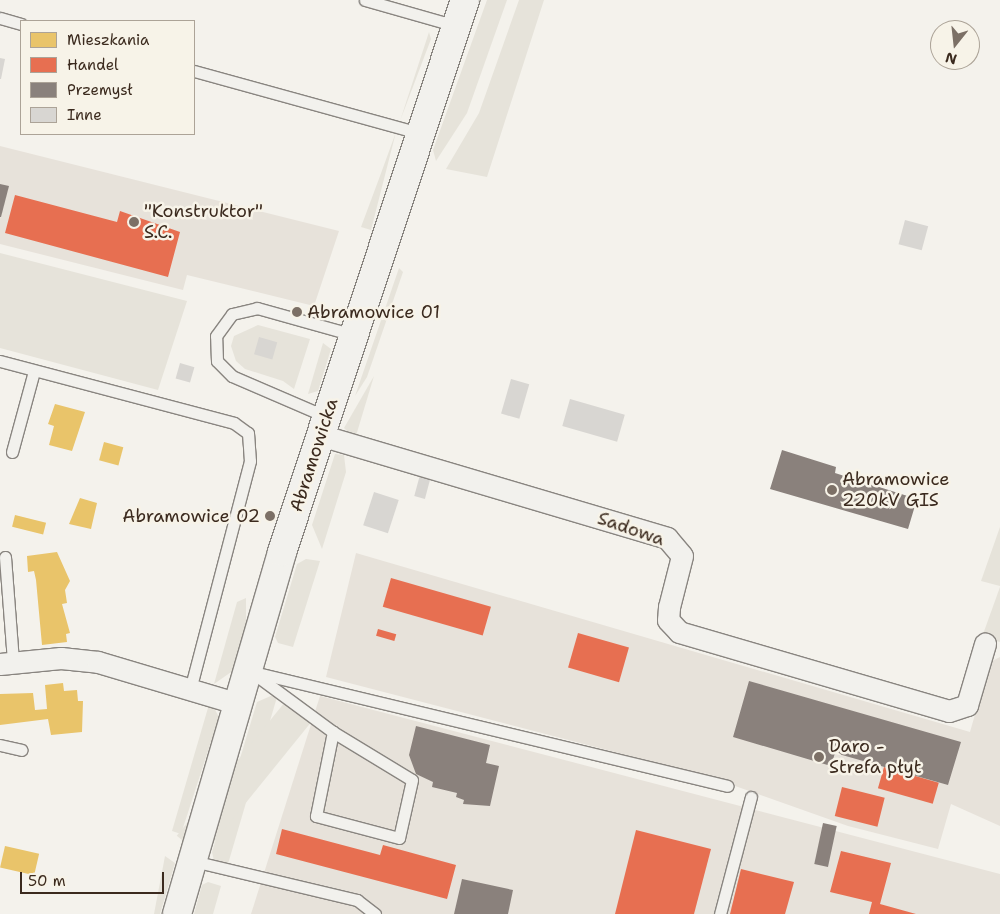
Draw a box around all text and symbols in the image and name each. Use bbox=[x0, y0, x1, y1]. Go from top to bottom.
legend bbox=[20, 20, 195, 135]
north arrow bbox=[930, 20, 980, 70]
text: Mieszkania bbox=[67, 30, 149, 50]
text: N bbox=[943, 48, 959, 69]
text: Handel bbox=[67, 55, 119, 75]
text: Przemysł bbox=[67, 80, 133, 100]
text: Inne bbox=[67, 105, 102, 125]
place label: "Konstruktor" S.C. bbox=[144, 201, 263, 243]
marker: "Konstruktor" S.C. bbox=[128, 216, 140, 228]
place label: Abramowice 01 bbox=[307, 301, 440, 323]
marker: Abramowice 01 bbox=[291, 306, 303, 318]
street label: Abramowicka bbox=[285, 395, 343, 515]
place label: Abramowice 220kV GIS bbox=[842, 469, 949, 512]
marker: Abramowice 220kV GIS bbox=[826, 484, 838, 496]
place label: Abramowice 02 bbox=[122, 505, 260, 527]
street label: Sadowa bbox=[595, 508, 667, 550]
marker: Abramowice 02 bbox=[264, 510, 276, 522]
place label: Daro - Strefa płyt bbox=[829, 736, 922, 779]
marker: Daro - Strefa płyt bbox=[813, 751, 825, 763]
scale bar bbox=[22, 862, 166, 894]
text: 50 m bbox=[28, 871, 66, 891]

